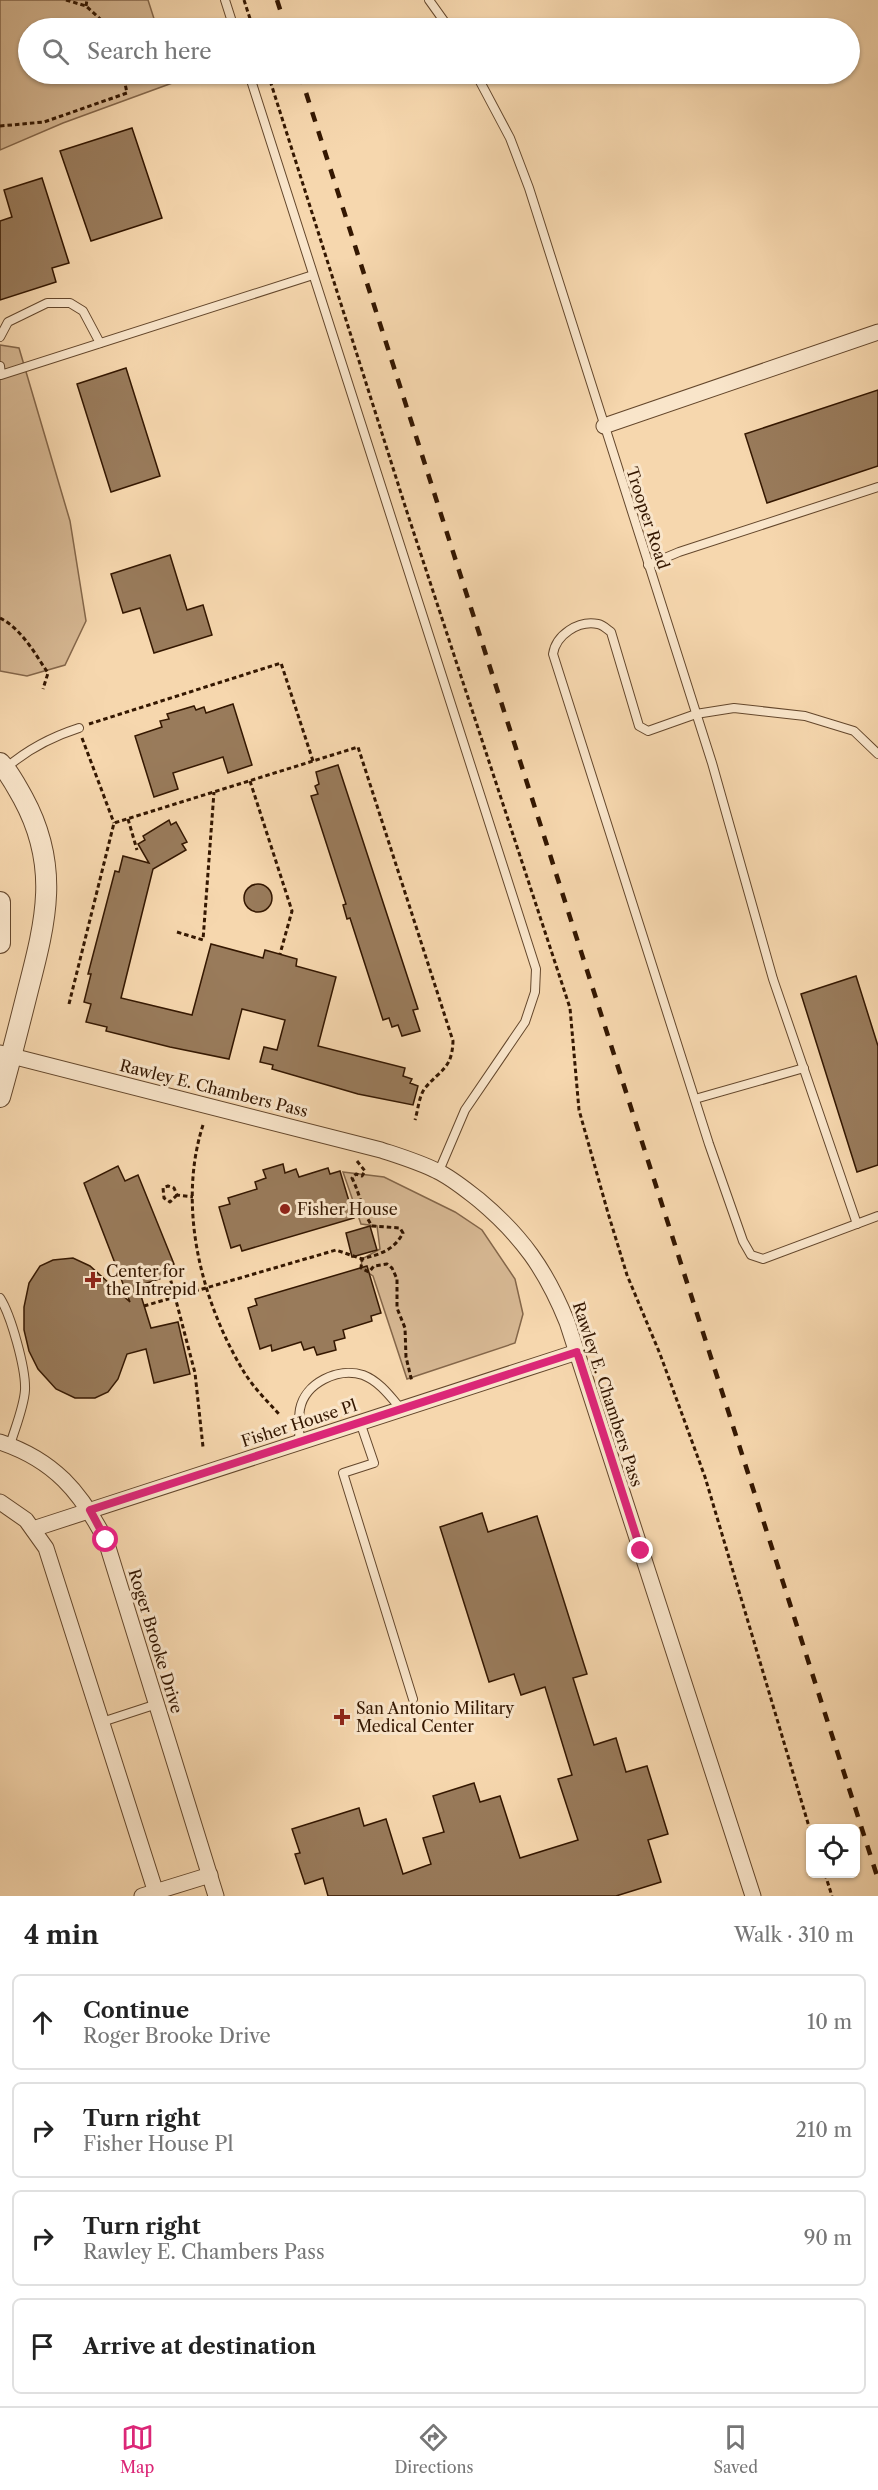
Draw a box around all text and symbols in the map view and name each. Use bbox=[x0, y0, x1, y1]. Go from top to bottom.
search box bbox=[18, 18, 860, 84]
icon: search bbox=[39, 35, 72, 68]
text: Search here bbox=[87, 38, 212, 65]
street label: Trooper Road bbox=[622, 464, 674, 572]
street label: Rawley E. Chambers Pass bbox=[118, 1055, 310, 1121]
place label: Fisher House bbox=[297, 1199, 398, 1219]
marker: Fisher House bbox=[278, 1202, 292, 1216]
place label: Center for the Intrepid bbox=[106, 1261, 197, 1299]
marker: Center for the Intrepid bbox=[84, 1271, 102, 1289]
street label: Rawley E. Chambers Pass bbox=[569, 1299, 647, 1489]
street label: Fisher House Pl bbox=[239, 1395, 360, 1451]
route start bbox=[92, 1526, 118, 1552]
route end bbox=[627, 1537, 653, 1563]
street label: Roger Brooke Drive bbox=[124, 1566, 188, 1716]
place label: San Antonio Military Medical Center bbox=[356, 1698, 515, 1736]
marker: San Antonio Military Medical Center bbox=[333, 1708, 351, 1726]
map controls bbox=[806, 1824, 860, 1878]
button: locate bbox=[806, 1824, 860, 1878]
text: 4 min bbox=[24, 1919, 99, 1951]
text: Walk · 310 m bbox=[734, 1923, 854, 1947]
text: Continue bbox=[83, 1997, 189, 2024]
icon: ahead bbox=[26, 2006, 59, 2039]
text: 10 m bbox=[807, 2010, 852, 2034]
text: Roger Brooke Drive bbox=[83, 2024, 271, 2048]
text: Turn right bbox=[83, 2105, 201, 2132]
icon: right bbox=[26, 2114, 59, 2147]
text: 210 m bbox=[795, 2118, 852, 2142]
text: Fisher House Pl bbox=[83, 2132, 233, 2156]
text: Turn right bbox=[83, 2213, 201, 2240]
icon: right bbox=[26, 2222, 59, 2255]
text: 90 m bbox=[804, 2226, 852, 2250]
text: Rawley E. Chambers Pass bbox=[83, 2240, 325, 2264]
icon: arrive bbox=[26, 2330, 59, 2363]
text: Arrive at destination bbox=[83, 2333, 316, 2360]
tab: Map bbox=[120, 2421, 154, 2477]
tab: Directions bbox=[394, 2421, 473, 2477]
tab: Saved bbox=[714, 2421, 758, 2477]

